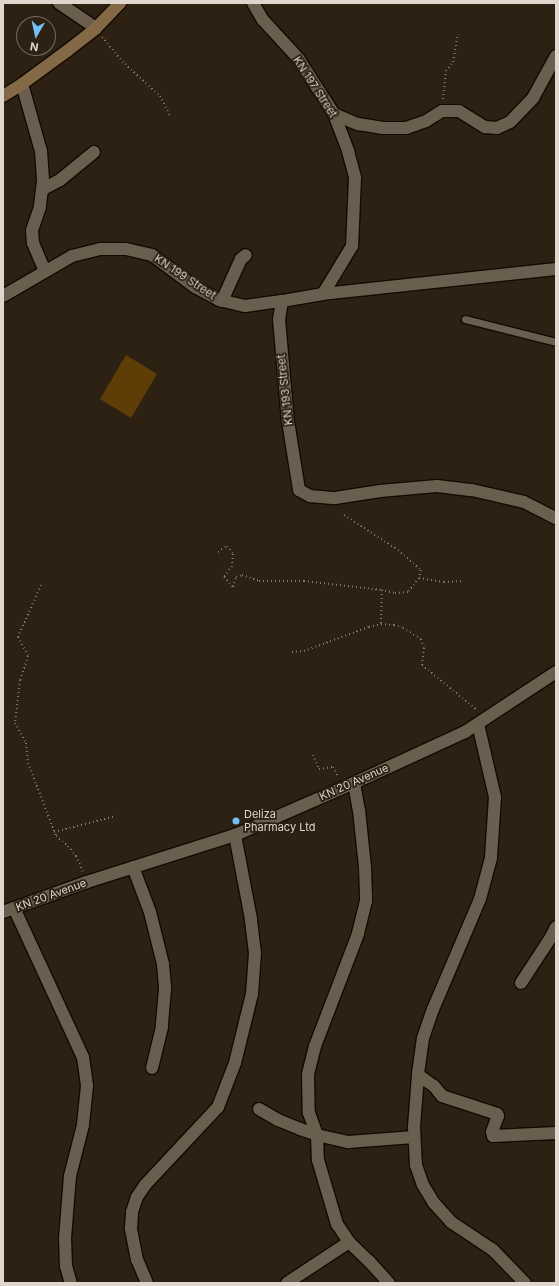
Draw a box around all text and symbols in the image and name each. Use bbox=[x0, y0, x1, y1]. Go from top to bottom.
north arrow bbox=[16, 16, 56, 56]
text: N bbox=[29, 39, 40, 54]
street label: KN 197 Street bbox=[290, 54, 340, 120]
street label: KN 199 Street bbox=[152, 252, 218, 302]
street label: KN 193 Street bbox=[275, 354, 295, 426]
street label: KN 20 Avenue bbox=[317, 761, 391, 803]
place label: Deliza Pharmacy Ltd bbox=[244, 808, 315, 834]
marker: Deliza Pharmacy Ltd bbox=[231, 816, 241, 826]
street label: KN 20 Avenue bbox=[14, 876, 88, 914]

